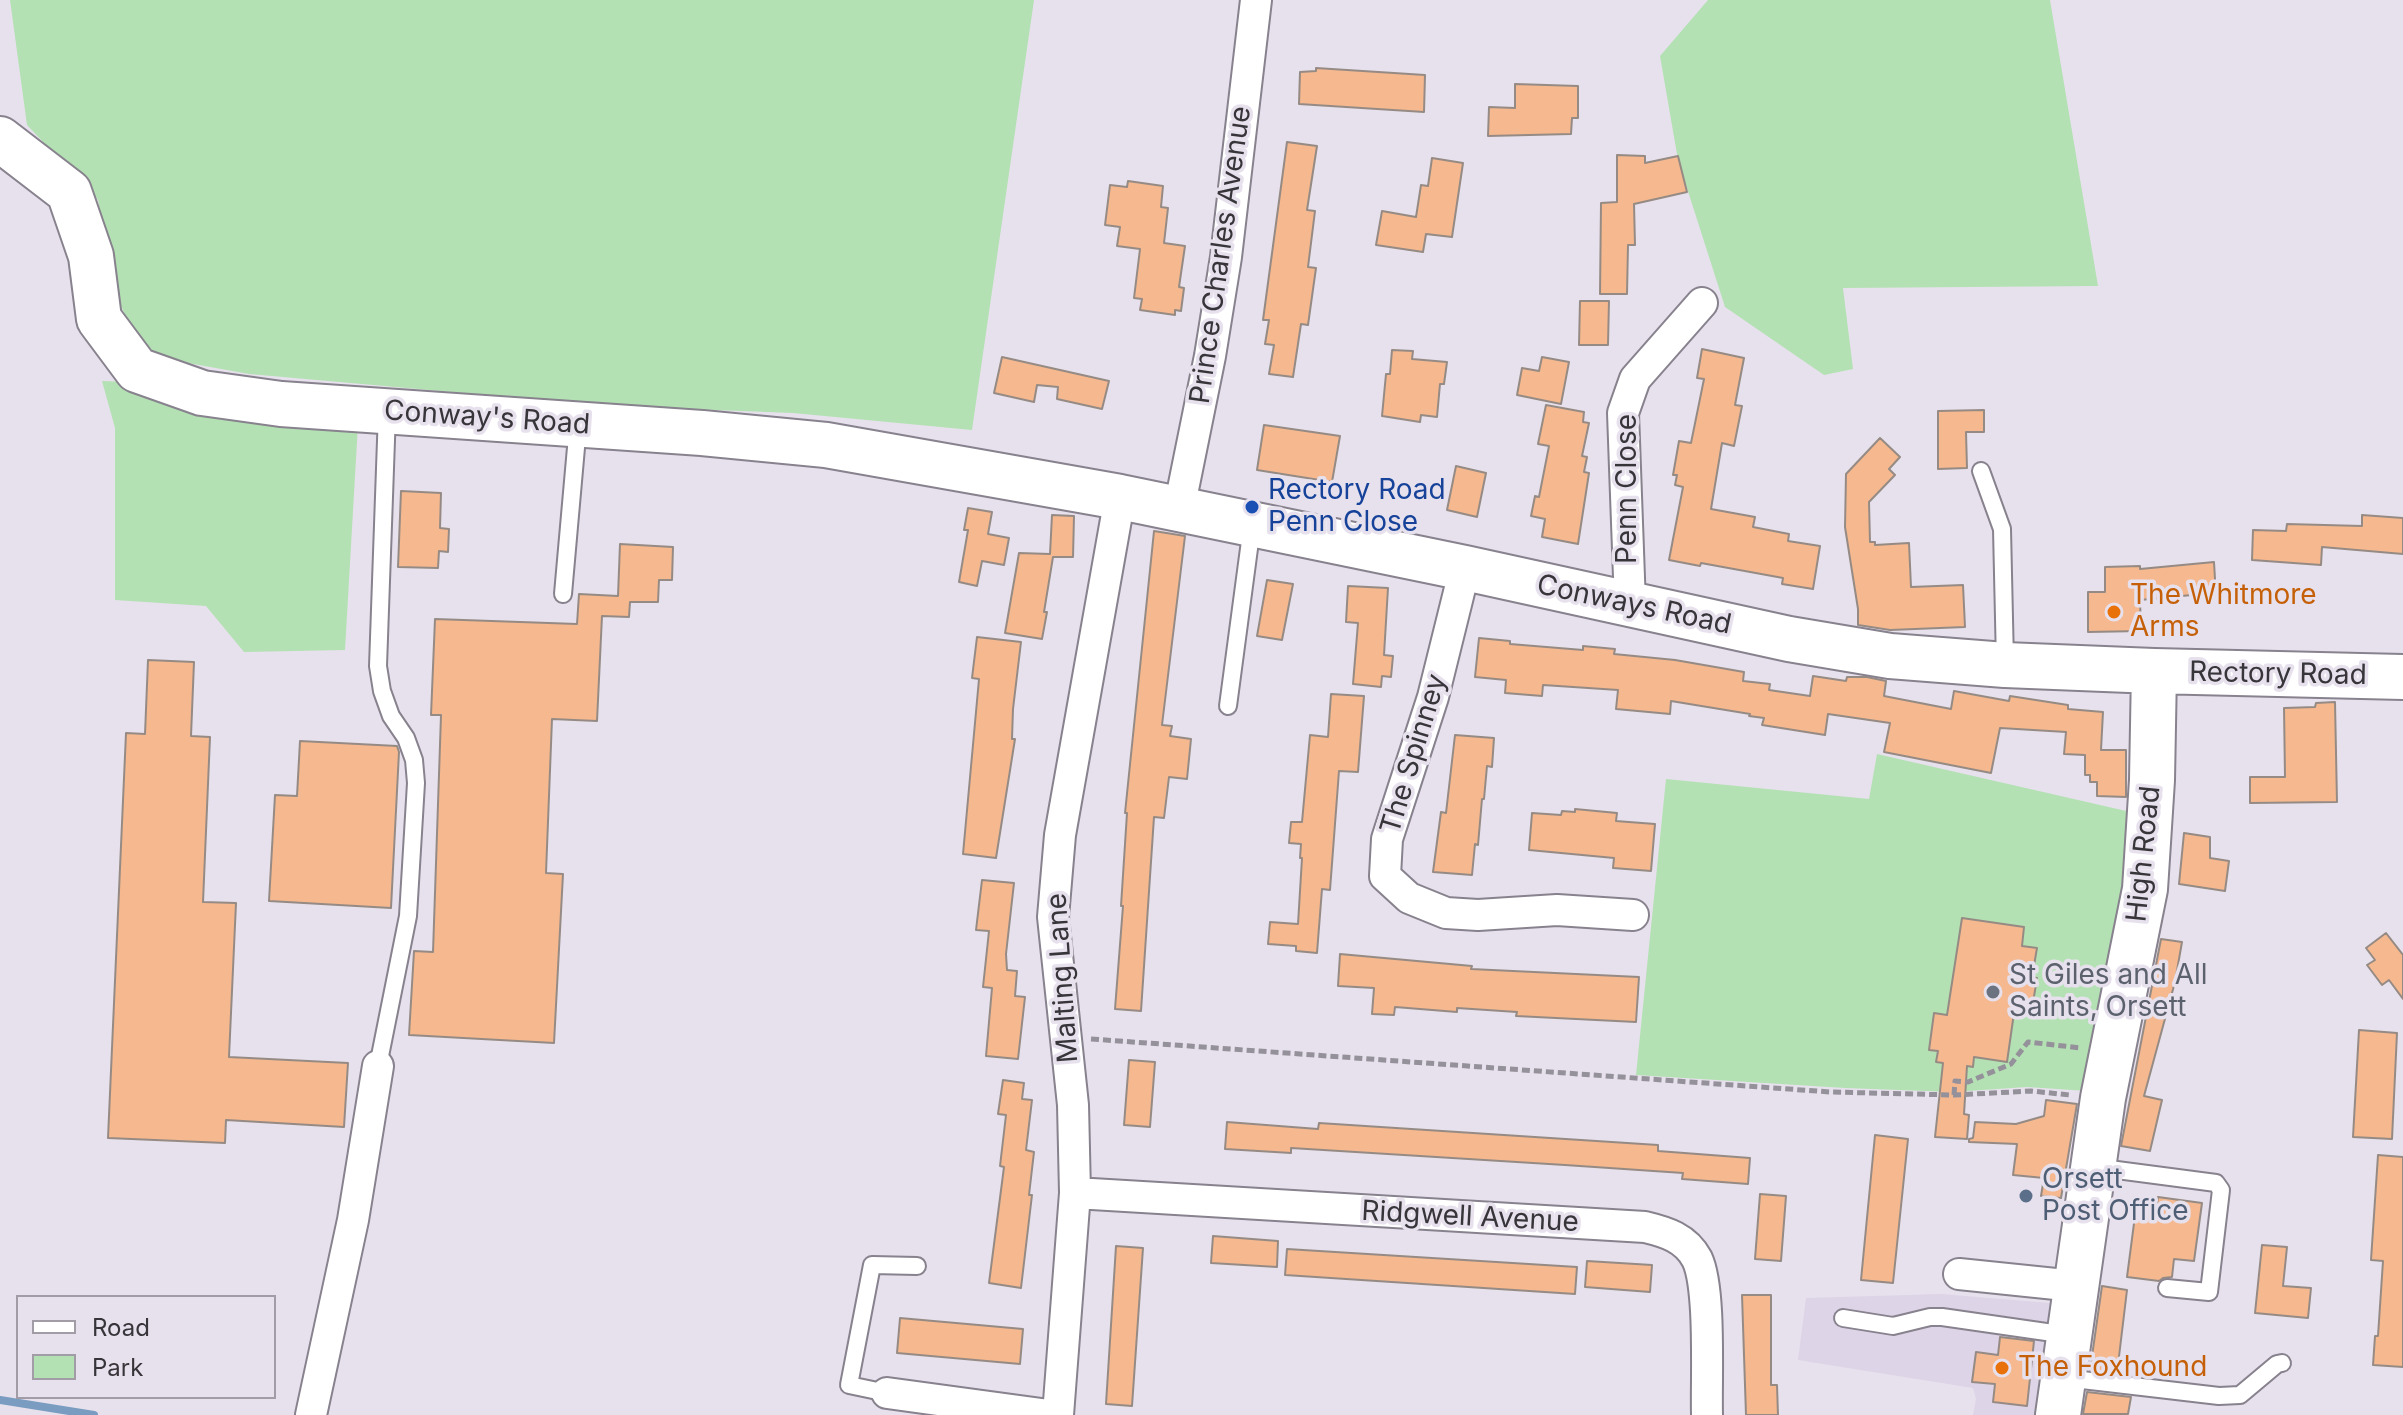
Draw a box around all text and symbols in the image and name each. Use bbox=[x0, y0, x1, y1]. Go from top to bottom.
street label: Prince Charles Avenue bbox=[1183, 104, 1259, 406]
street label: Conway's Road bbox=[383, 394, 591, 442]
street label: Penn Close bbox=[1611, 414, 1645, 564]
place label: Rectory Road Penn Close bbox=[1268, 474, 1446, 540]
marker: Rectory Road Penn Close bbox=[1243, 498, 1261, 516]
street label: Conways Road bbox=[1534, 568, 1734, 642]
place label: The Whitmore Arms bbox=[2130, 579, 2317, 645]
marker: The Whitmore Arms bbox=[2105, 603, 2123, 621]
street label: Rectory Road bbox=[2189, 656, 2367, 692]
street label: The Spinney bbox=[1374, 670, 1454, 838]
street label: High Road bbox=[2120, 784, 2168, 924]
street label: Malting Lane bbox=[1040, 892, 1086, 1064]
place label: St Giles and All Saints, Orsett bbox=[2009, 959, 2208, 1025]
marker: St Giles and All Saints, Orsett bbox=[1984, 983, 2002, 1001]
place label: Orsett Post Office bbox=[2042, 1163, 2188, 1229]
marker: Orsett Post Office bbox=[2017, 1187, 2035, 1205]
street label: Ridgwell Avenue bbox=[1360, 1195, 1580, 1239]
legend bbox=[16, 1295, 276, 1399]
text: Road bbox=[92, 1313, 150, 1342]
place label: The Foxhound bbox=[2018, 1351, 2207, 1385]
text: Park bbox=[92, 1353, 143, 1382]
marker: The Foxhound bbox=[1993, 1359, 2011, 1377]

